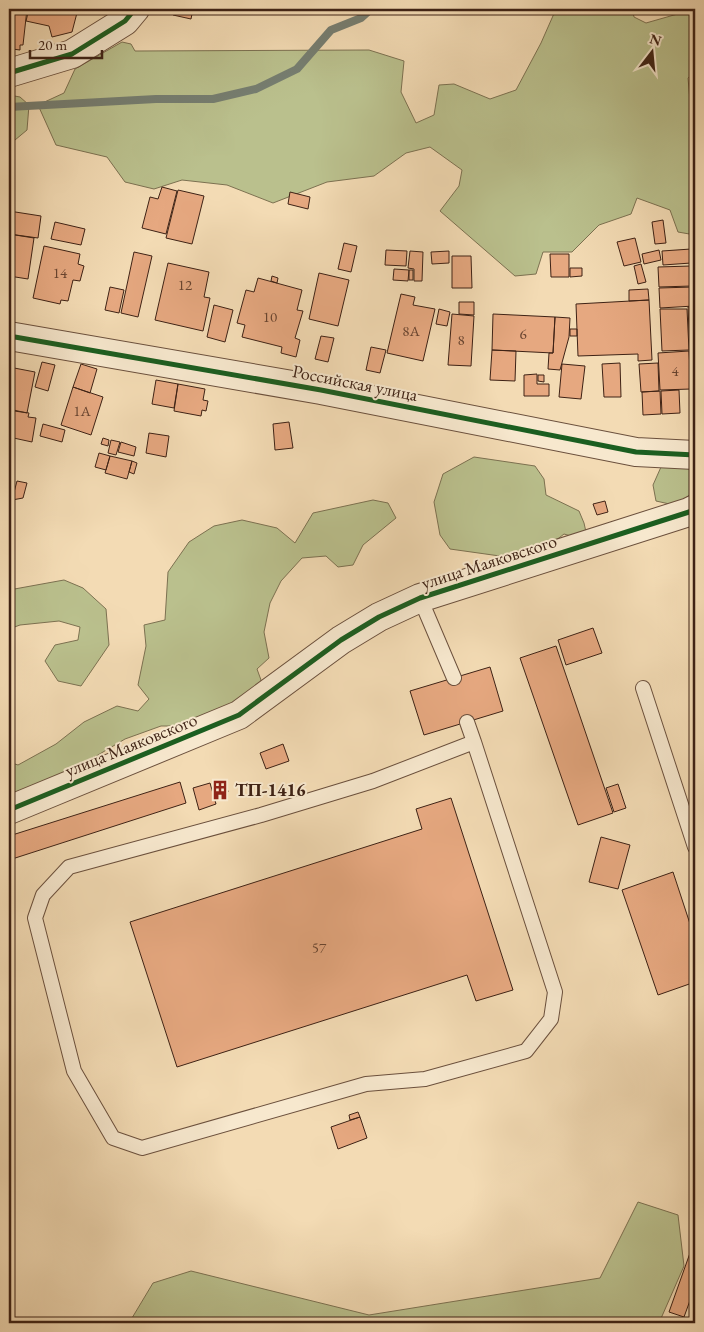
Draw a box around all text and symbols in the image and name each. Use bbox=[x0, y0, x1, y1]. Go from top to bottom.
scale bar bbox=[30, 28, 102, 60]
north arrow bbox=[626, 28, 676, 78]
text: N bbox=[648, 29, 664, 50]
text: 20 m bbox=[38, 35, 67, 54]
house number: 14 bbox=[53, 263, 68, 282]
house number: 12 bbox=[178, 275, 193, 294]
house number: 10 bbox=[263, 307, 277, 326]
house number: 8А bbox=[402, 321, 420, 340]
house number: 6 bbox=[519, 324, 527, 343]
house number: 8 bbox=[457, 330, 465, 349]
street label: Российская улица bbox=[290, 359, 421, 406]
house number: 4 bbox=[671, 361, 679, 380]
house number: 1А bbox=[73, 401, 91, 420]
street label: улица Маяковского bbox=[418, 529, 560, 594]
street label: улица Маяковского bbox=[61, 707, 201, 782]
place label: ТП-1416 bbox=[235, 778, 306, 801]
building icon: ТП-1416 bbox=[209, 779, 231, 801]
house number: 57 bbox=[312, 938, 327, 957]

